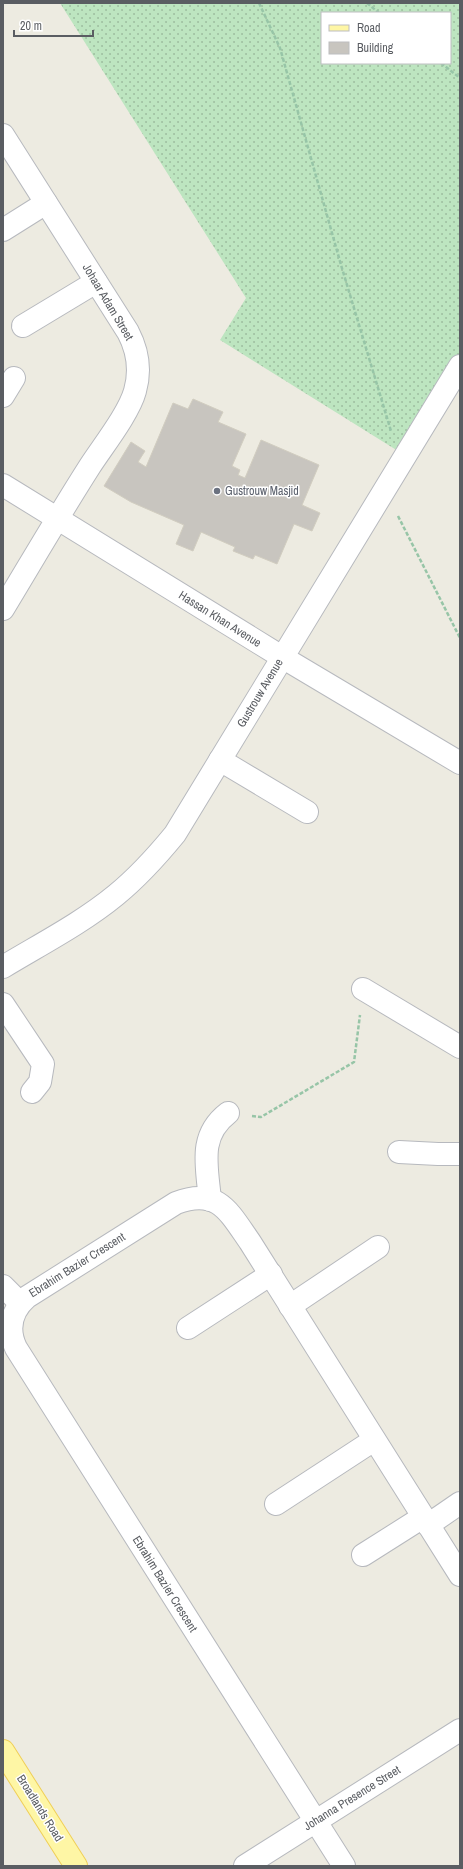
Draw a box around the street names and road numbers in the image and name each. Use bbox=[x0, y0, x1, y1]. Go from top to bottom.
street label: Johaar Adam Street bbox=[79, 261, 137, 344]
street label: Hassan Khan Avenue bbox=[176, 587, 264, 651]
street label: Gustrouw Avenue bbox=[233, 656, 287, 730]
street label: Ebrahim Bazier Crescent bbox=[26, 1229, 128, 1301]
street label: Ebrahim Bazier Crescent bbox=[129, 1533, 201, 1635]
street label: Johanna Presence Street bbox=[301, 1762, 404, 1834]
street label: Broadlands Road bbox=[13, 1772, 67, 1844]

